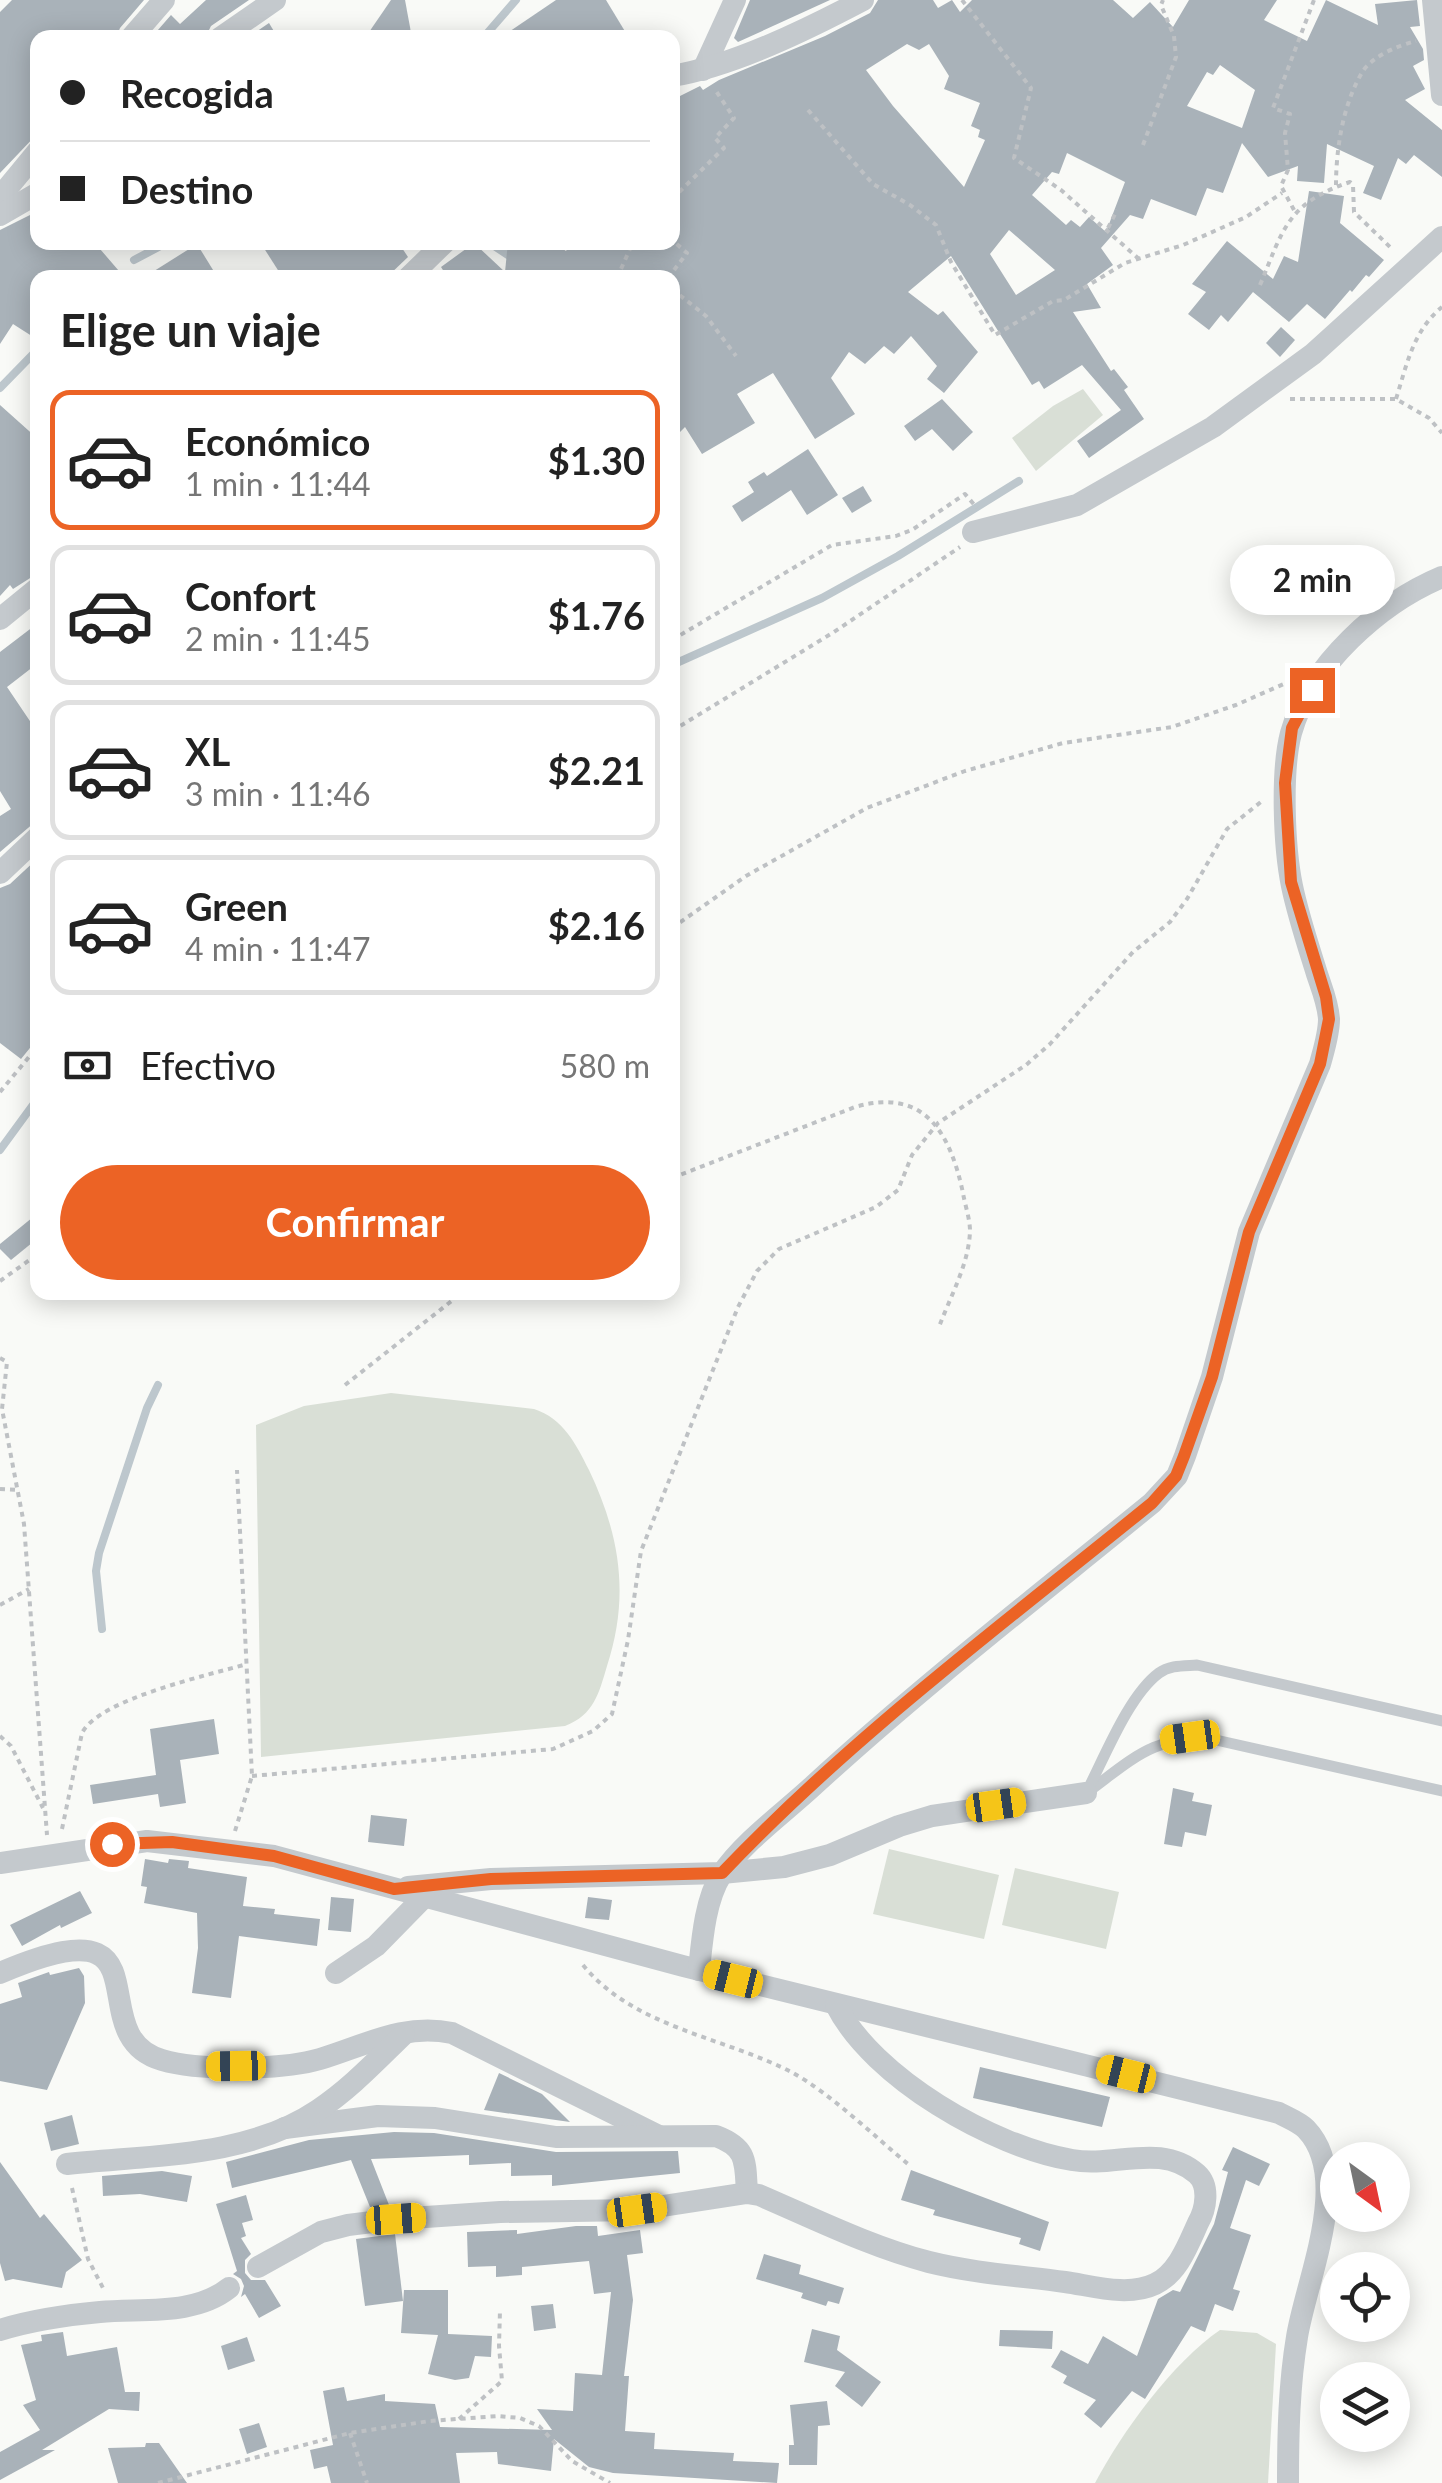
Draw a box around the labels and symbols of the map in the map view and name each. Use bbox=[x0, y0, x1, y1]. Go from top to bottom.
callout: 2 min bbox=[1230, 545, 1394, 615]
route end bbox=[1290, 668, 1335, 713]
car bbox=[1158, 1718, 1222, 1756]
car bbox=[964, 1786, 1028, 1824]
route start bbox=[90, 1822, 135, 1867]
car bbox=[700, 1957, 766, 2001]
car bbox=[206, 2050, 266, 2082]
car bbox=[1093, 2052, 1159, 2096]
north arrow bbox=[1320, 2142, 1410, 2232]
car bbox=[605, 2191, 669, 2229]
car bbox=[365, 2202, 427, 2236]

